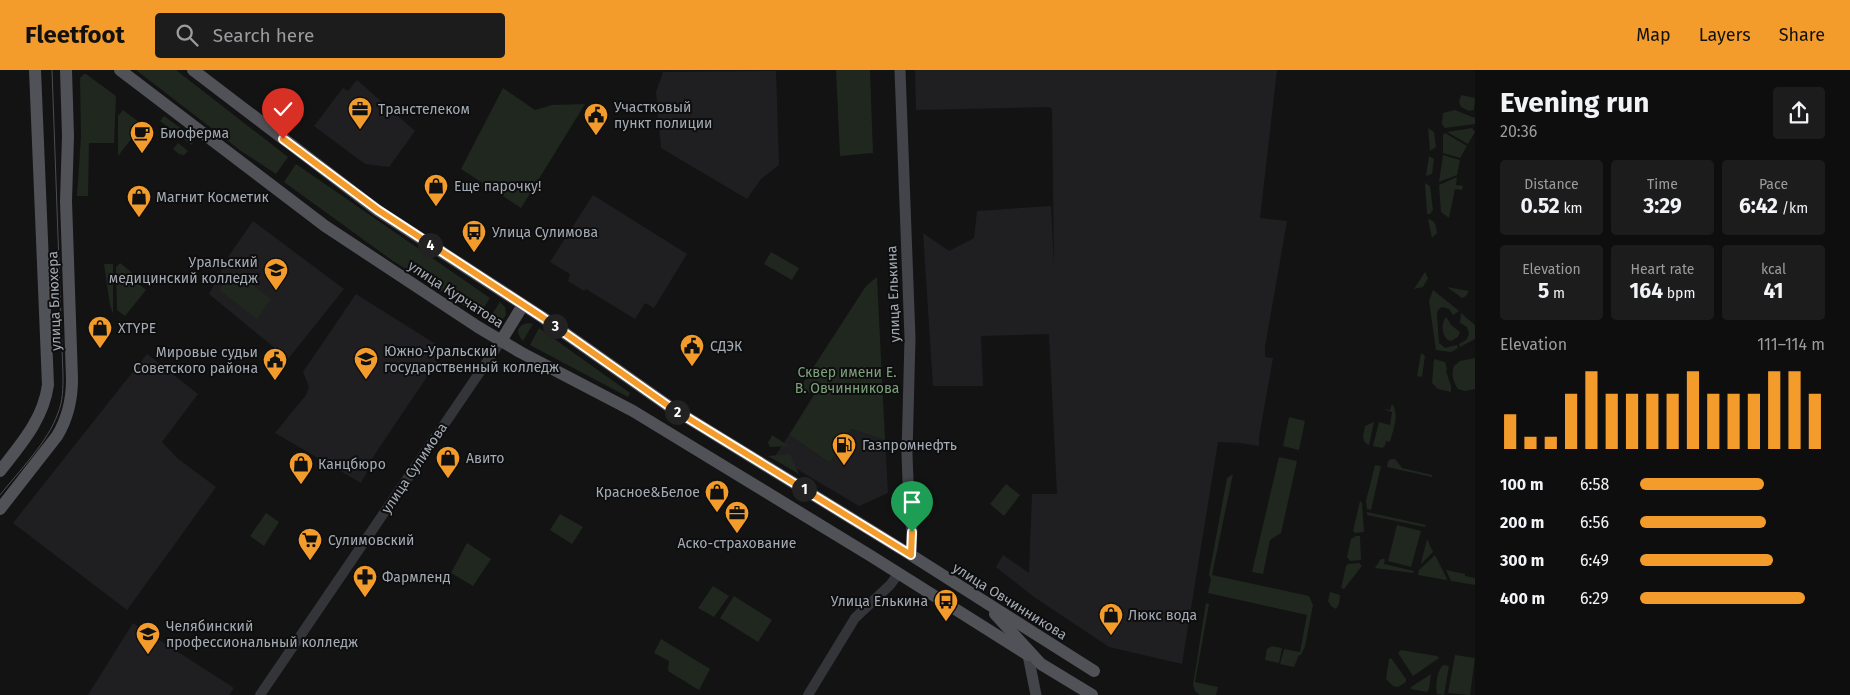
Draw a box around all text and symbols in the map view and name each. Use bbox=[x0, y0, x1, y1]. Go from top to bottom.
search box bbox=[155, 13, 505, 58]
text: Fleetfoot bbox=[25, 21, 125, 49]
icon: search bbox=[173, 21, 201, 49]
text: Search here bbox=[213, 24, 314, 47]
text: Map bbox=[1636, 24, 1671, 46]
text: Layers bbox=[1699, 24, 1751, 46]
text: Share bbox=[1779, 24, 1825, 46]
text: Evening run bbox=[1500, 86, 1649, 119]
button: share bbox=[1773, 87, 1825, 139]
pin bbox=[262, 88, 304, 139]
icon: check bbox=[269, 95, 297, 123]
office icon: Транстелеком bbox=[347, 96, 373, 130]
place label: Участковый пункт полиции bbox=[614, 99, 713, 132]
place label: Транстелеком bbox=[378, 101, 470, 118]
public building icon: Участковый пункт полиции bbox=[583, 102, 609, 136]
cafe icon: Биоферма bbox=[129, 120, 155, 154]
text: 20:36 bbox=[1500, 122, 1537, 141]
place label: Биоферма bbox=[160, 125, 229, 142]
shop icon: Еще парочку! bbox=[423, 173, 449, 207]
text: Distance bbox=[1524, 176, 1579, 193]
text: Time bbox=[1647, 176, 1678, 193]
text: Pace bbox=[1759, 176, 1788, 193]
place label: Еще парочку! bbox=[454, 178, 541, 195]
shop icon: Магнит Косметик bbox=[126, 184, 152, 218]
place label: Магнит Косметик bbox=[156, 189, 270, 206]
text: 0.52 bbox=[1520, 193, 1560, 219]
text: 3:29 bbox=[1643, 193, 1682, 219]
text: 6:42 bbox=[1739, 193, 1778, 219]
text: km bbox=[1560, 200, 1583, 217]
text: /km bbox=[1778, 200, 1808, 217]
bus stop icon: Улица Сулимова bbox=[461, 219, 487, 253]
place label: Улица Сулимова bbox=[492, 224, 598, 241]
pin: 4 bbox=[418, 232, 442, 258]
text: 4 bbox=[427, 237, 434, 254]
street label: улица Елькина bbox=[883, 245, 904, 343]
street label: улица Блюхера bbox=[44, 251, 65, 351]
place label: Уральский медицинский колледж bbox=[109, 254, 258, 287]
school or university icon: Уральский медицинский колледж bbox=[263, 257, 289, 291]
street label: улица Курчатова bbox=[405, 257, 507, 332]
text: Elevation bbox=[1522, 261, 1581, 278]
text: Heart rate bbox=[1631, 261, 1694, 278]
text: kcal bbox=[1761, 261, 1786, 278]
text: 5 bbox=[1538, 278, 1549, 304]
text: 164 bbox=[1630, 278, 1663, 304]
text: 41 bbox=[1763, 278, 1784, 304]
text: m bbox=[1549, 285, 1565, 302]
text: bpm bbox=[1663, 285, 1695, 302]
pin: 3 bbox=[542, 314, 568, 338]
shop icon: XTYPE bbox=[87, 315, 113, 349]
text: 3 bbox=[552, 318, 559, 335]
place label: XTYPE bbox=[118, 320, 156, 337]
public building icon: СДЭК bbox=[679, 333, 705, 367]
text: Elevation bbox=[1500, 335, 1567, 354]
text: 111–114 m bbox=[1757, 335, 1825, 354]
place label: СДЭК bbox=[710, 338, 743, 355]
place label: Южно-Уральский государственный колледж bbox=[384, 343, 559, 376]
place label: Мировые судьи Советского района bbox=[133, 344, 258, 377]
school or university icon: Южно-Уральский государственный колледж bbox=[353, 346, 379, 380]
public building icon: Мировые судьи Советского района bbox=[262, 347, 288, 381]
park label: Сквер имени Е. В. Овчинникова bbox=[795, 364, 899, 397]
pin: 2 bbox=[664, 400, 690, 424]
text: 2 bbox=[674, 404, 681, 421]
street label: улица Сулимова bbox=[378, 420, 451, 517]
fuel station icon: Газпромнефть bbox=[831, 432, 857, 466]
place label: Газпромнефть bbox=[862, 437, 957, 454]
shop icon: Авито bbox=[435, 445, 461, 479]
place label: Авито bbox=[466, 450, 504, 467]
shop icon: Канцбюро bbox=[288, 451, 314, 485]
place label: Канцбюро bbox=[318, 456, 386, 473]
text: 100 m bbox=[1500, 475, 1543, 494]
text: 6:58 bbox=[1580, 475, 1609, 494]
pin: 1 bbox=[792, 476, 816, 502]
shop icon: Красное&Белое bbox=[704, 479, 730, 513]
text: 1 bbox=[801, 481, 808, 498]
pin bbox=[891, 481, 933, 532]
place label: Красное&Белое bbox=[595, 484, 700, 501]
icon: arrive bbox=[898, 488, 926, 516]
office icon: Аско-страхование bbox=[724, 500, 750, 534]
text: 200 m bbox=[1500, 513, 1544, 532]
text: 6:56 bbox=[1580, 513, 1609, 532]
supermarket icon: Сулимовский bbox=[297, 527, 323, 561]
place label: Сулимовский bbox=[328, 532, 415, 549]
place label: Аско-страхование bbox=[677, 535, 797, 552]
text: 300 m bbox=[1500, 551, 1544, 570]
text: 6:49 bbox=[1580, 551, 1609, 570]
street label: улица Овчинникова bbox=[949, 559, 1070, 644]
pharmacy icon: Фармленд bbox=[352, 564, 378, 598]
place label: Фармленд bbox=[382, 569, 451, 586]
bus stop icon: Улица Елькина bbox=[933, 588, 959, 622]
text: 400 m bbox=[1500, 589, 1545, 608]
text: 6:29 bbox=[1580, 589, 1609, 608]
place label: Улица Елькина bbox=[831, 593, 928, 610]
shop icon: Люкс вода bbox=[1098, 602, 1124, 636]
place label: Люкс вода bbox=[1128, 607, 1197, 624]
place label: Челябинский профессиональный колледж bbox=[166, 618, 358, 651]
school or university icon: Челябинский профессиональный колледж bbox=[135, 621, 161, 655]

